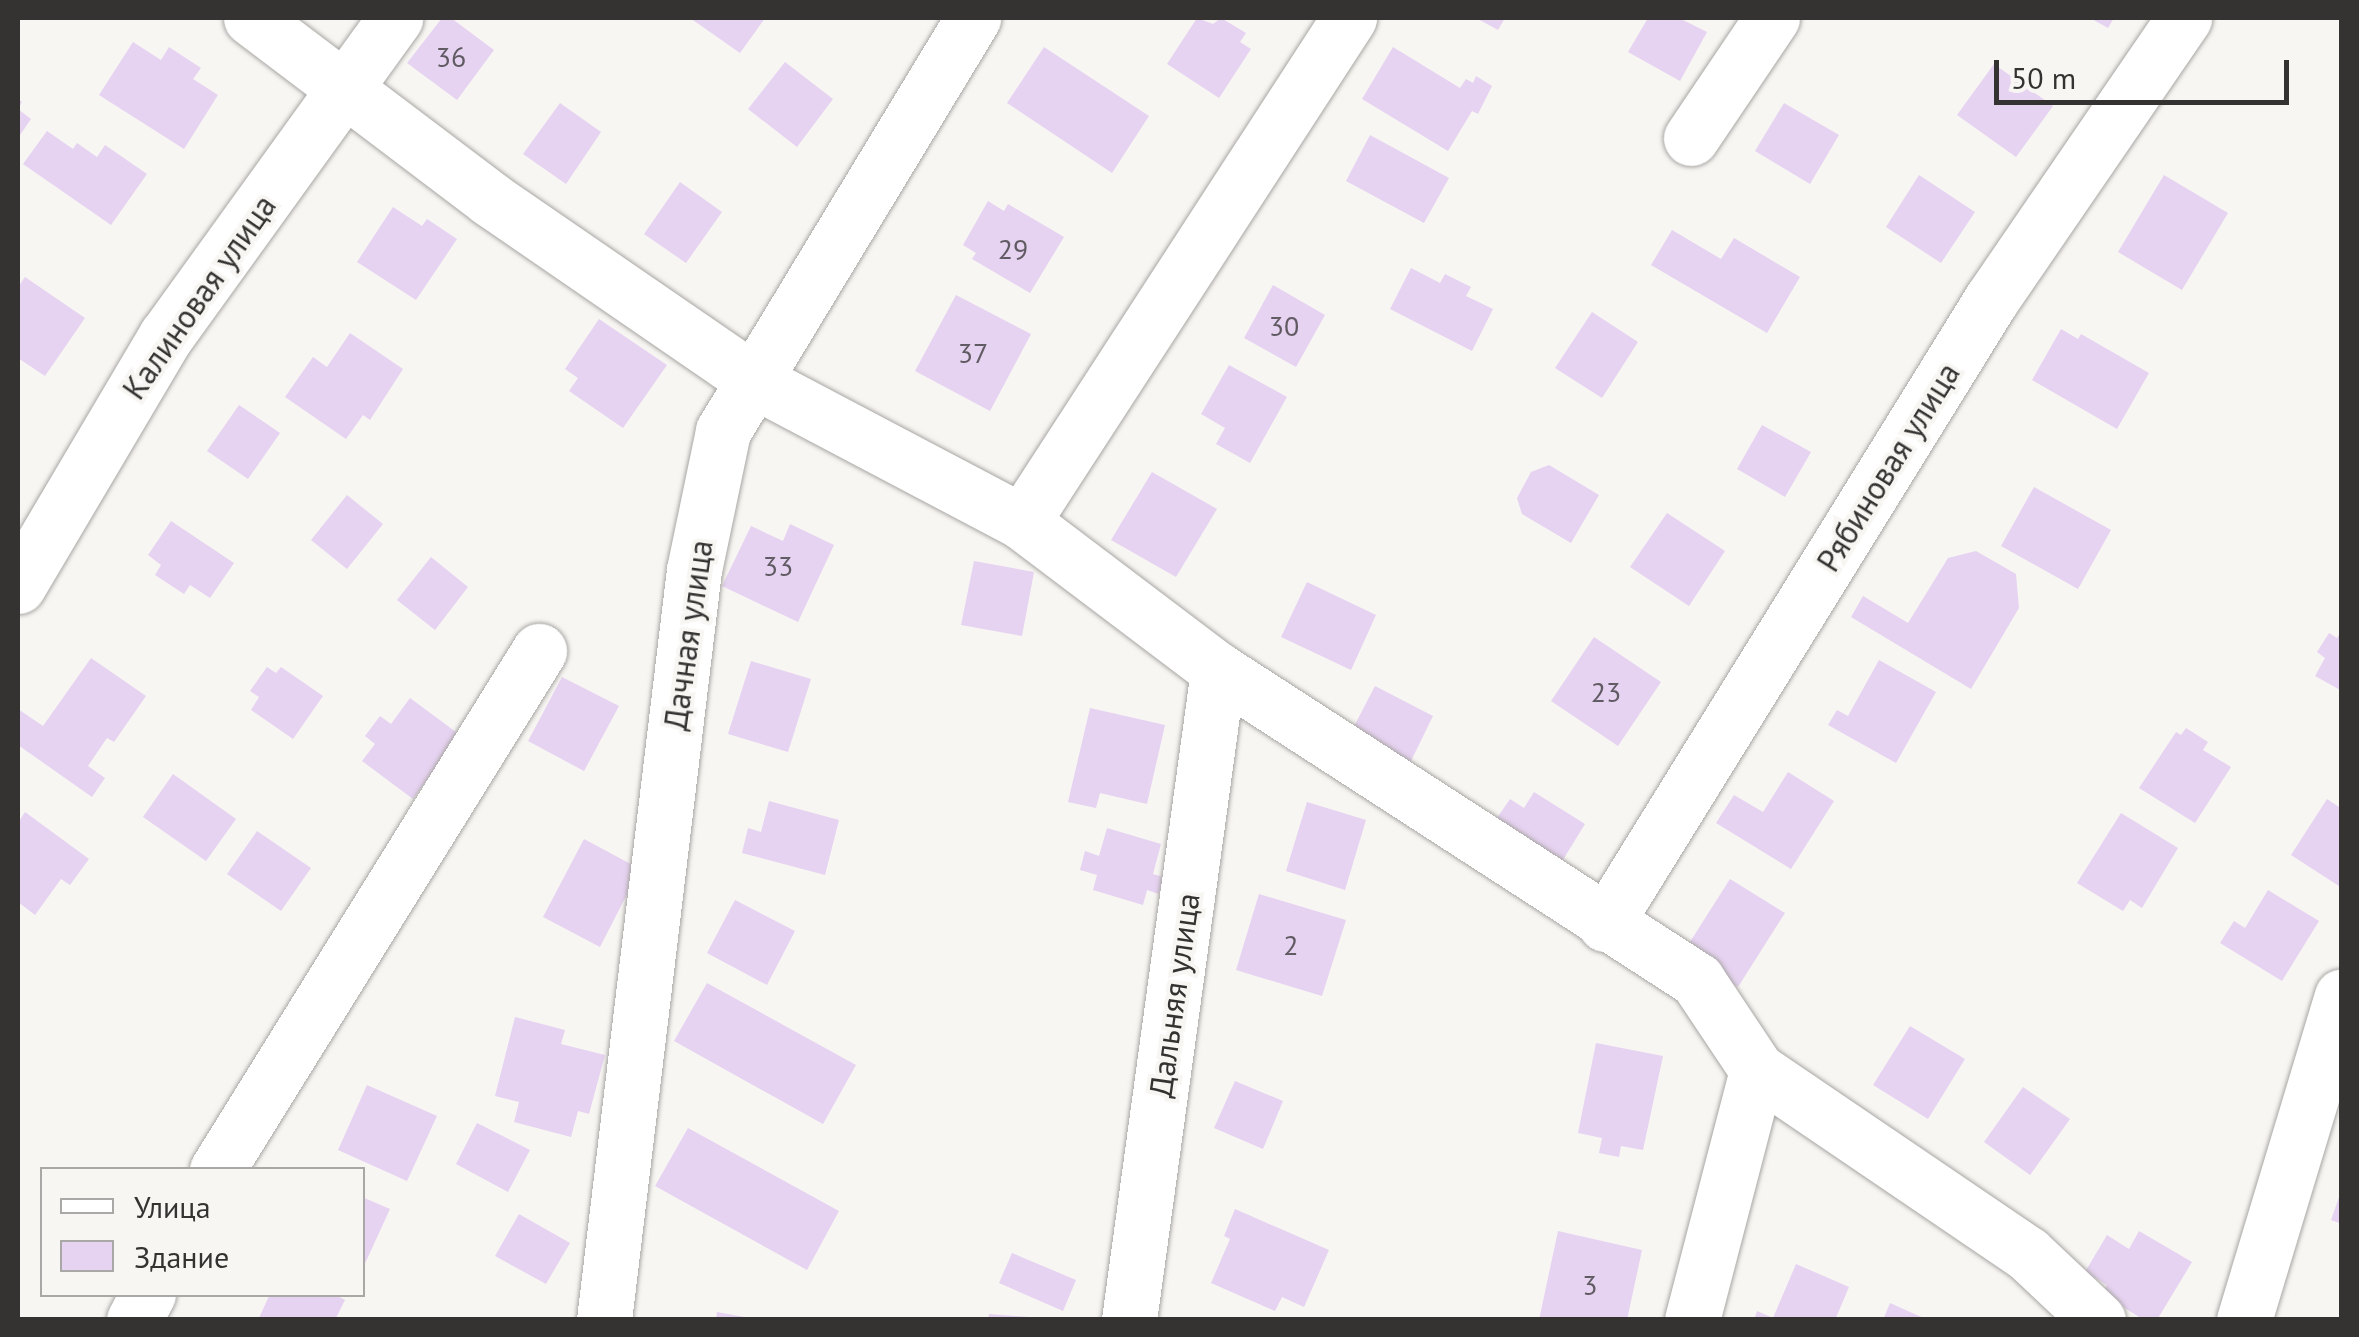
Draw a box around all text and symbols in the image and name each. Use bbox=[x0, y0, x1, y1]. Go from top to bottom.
house number: 36 bbox=[436, 40, 466, 74]
scale bar bbox=[1999, 40, 2294, 102]
text: 50 m bbox=[2011, 58, 2076, 97]
street label: Калиновая улица bbox=[114, 188, 284, 406]
house number: 29 bbox=[998, 232, 1028, 266]
house number: 30 bbox=[1269, 309, 1299, 343]
house number: 37 bbox=[958, 336, 988, 370]
street label: Рябиновая улица bbox=[1809, 356, 1967, 578]
street label: Дачная улица bbox=[656, 538, 720, 732]
house number: 33 bbox=[763, 549, 793, 583]
house number: 23 bbox=[1591, 675, 1621, 709]
street label: Дальняя улица bbox=[1141, 890, 1207, 1100]
house number: 2 bbox=[1283, 928, 1299, 962]
legend bbox=[40, 1167, 365, 1297]
text: Улица bbox=[134, 1187, 211, 1226]
text: Здание bbox=[134, 1237, 229, 1276]
house number: 3 bbox=[1582, 1268, 1598, 1302]

